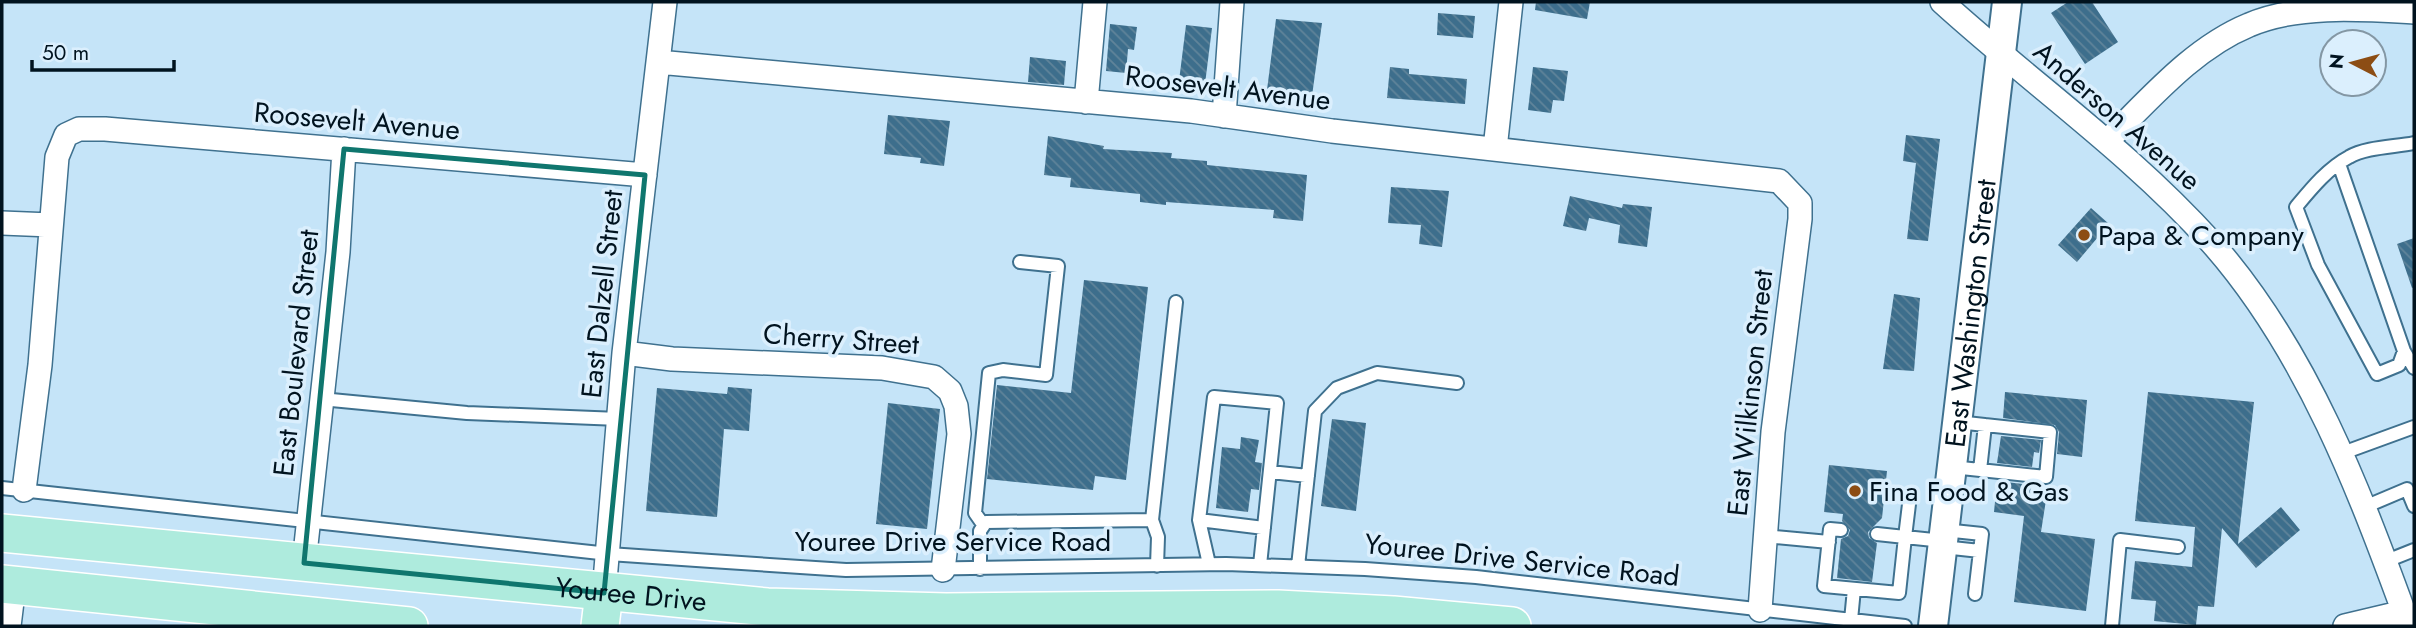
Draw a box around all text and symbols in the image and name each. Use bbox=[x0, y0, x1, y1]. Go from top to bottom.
scale bar bbox=[32, 28, 173, 72]
north arrow bbox=[2318, 28, 2388, 98]
street label: Anderson Avenue bbox=[2024, 32, 2210, 200]
text: 50 m bbox=[42, 38, 89, 68]
text: N bbox=[2322, 52, 2351, 70]
street label: Roosevelt Avenue bbox=[1123, 55, 1333, 121]
street label: Roosevelt Avenue bbox=[252, 92, 462, 150]
street label: East Washington Street bbox=[1934, 177, 2006, 449]
street label: East Dalzell Street bbox=[571, 188, 633, 400]
place label: Papa & Company bbox=[2098, 215, 2304, 256]
street label: East Boulevard Street bbox=[263, 227, 329, 478]
marker: Papa & Company bbox=[2076, 227, 2092, 243]
street label: East Wilkinson Street bbox=[1717, 268, 1783, 518]
street label: Cherry Street bbox=[762, 313, 920, 365]
place label: Fina Food & Gas bbox=[1869, 471, 2069, 512]
marker: Fina Food & Gas bbox=[1847, 483, 1863, 499]
street label: Youree Drive Service Road bbox=[795, 521, 1111, 562]
street label: Youree Drive Service Road bbox=[1363, 523, 1681, 597]
street label: Youree Drive bbox=[554, 566, 708, 622]

